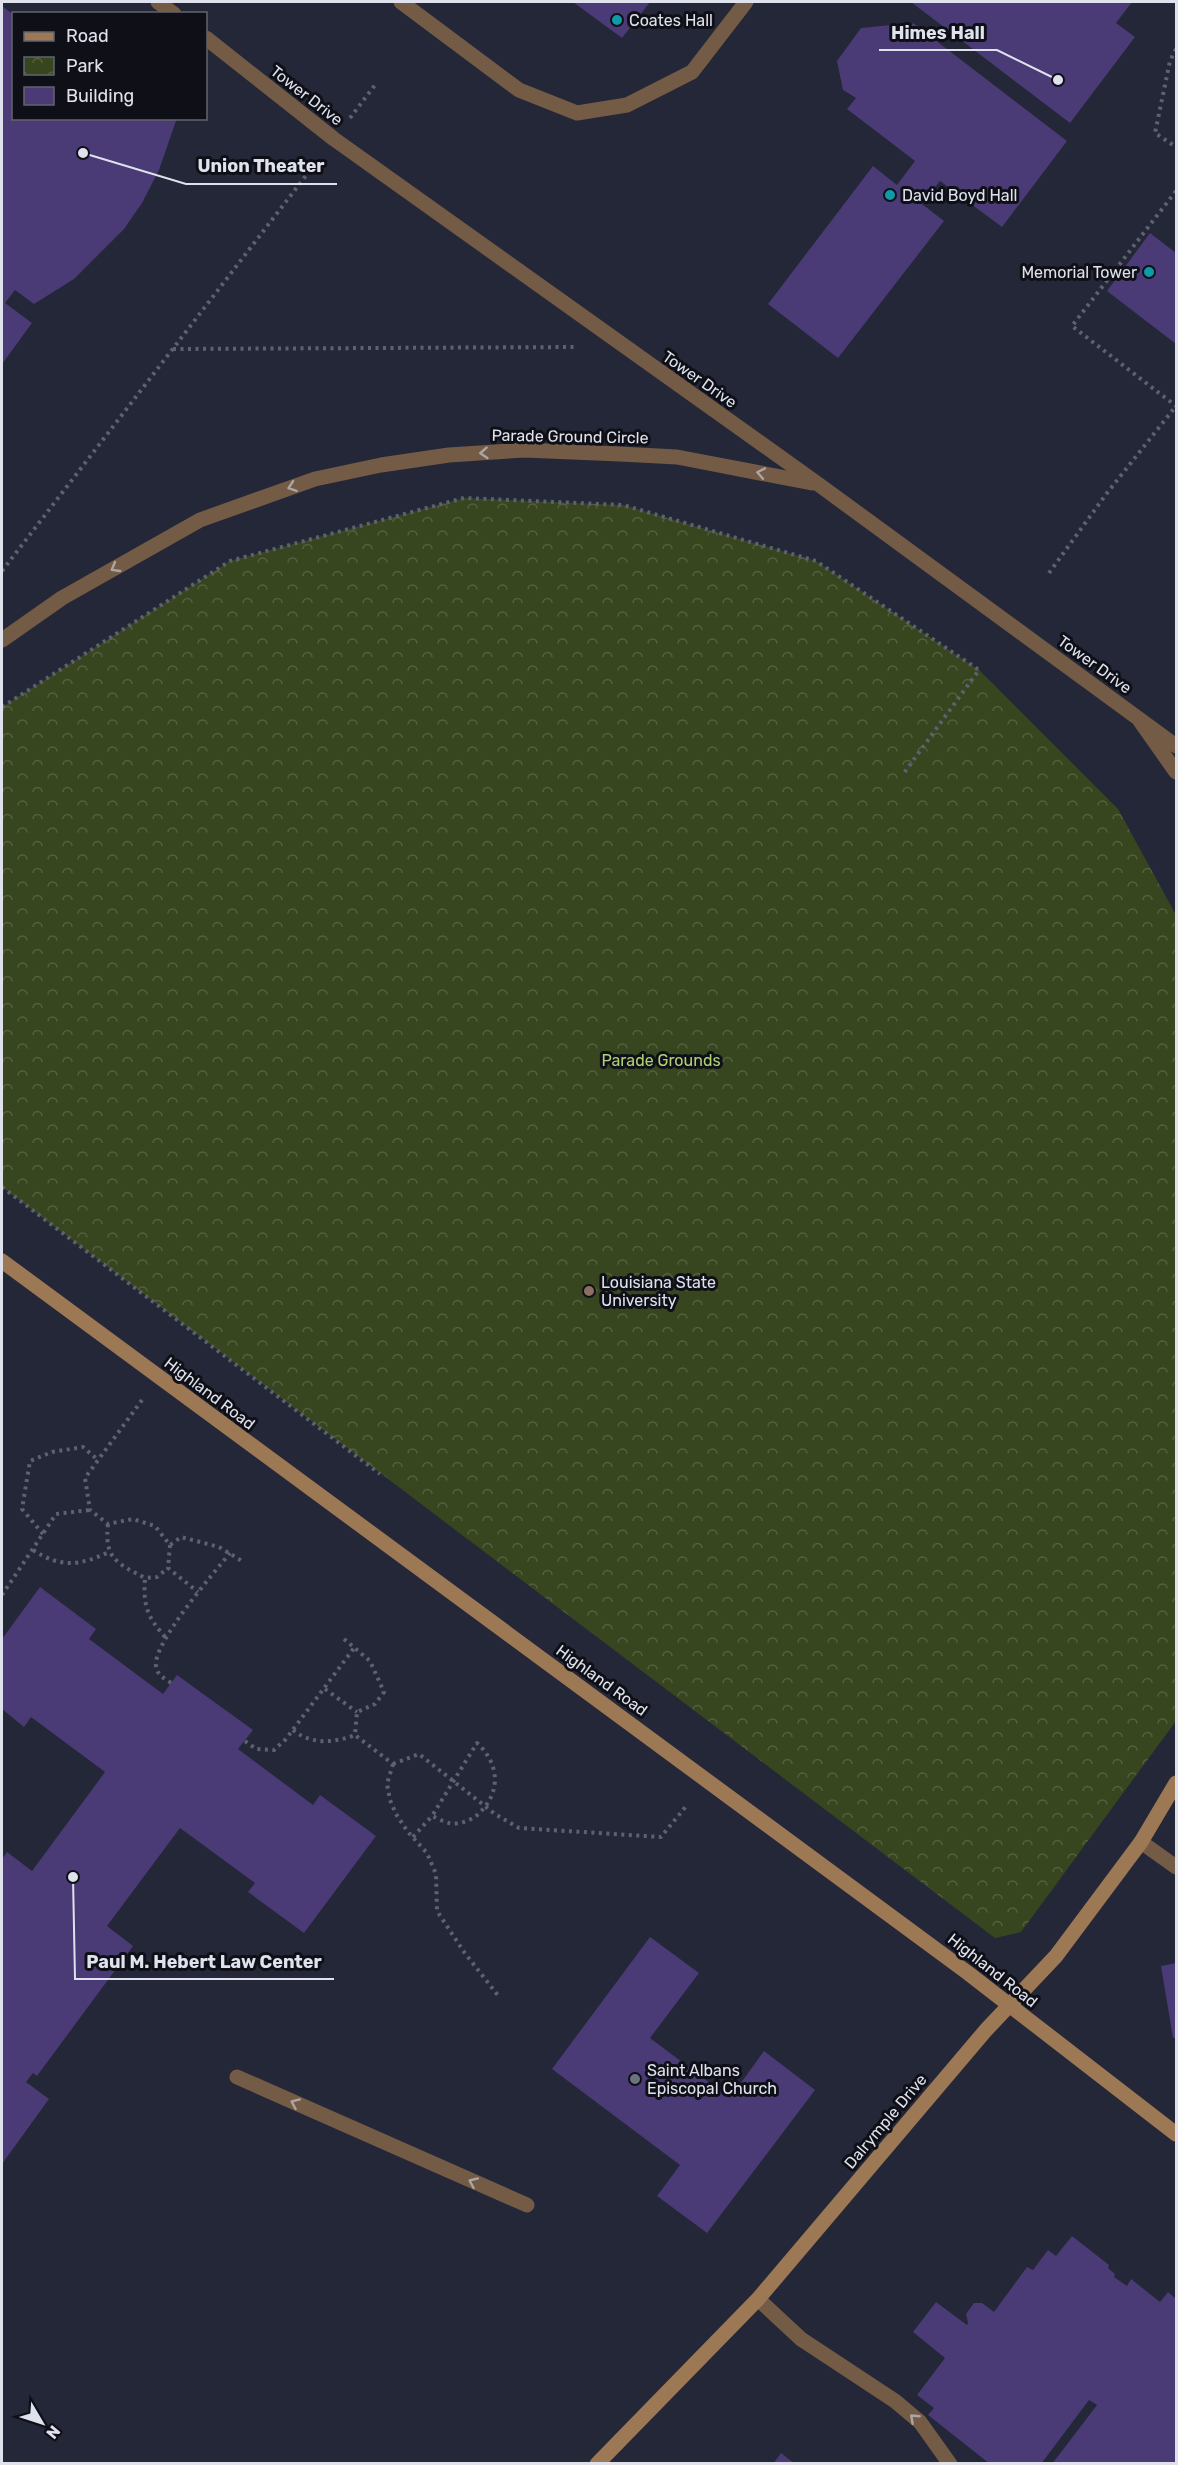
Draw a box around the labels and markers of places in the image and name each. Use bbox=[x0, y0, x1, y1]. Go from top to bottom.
place label: Coates Hall bbox=[629, 11, 713, 30]
marker: Coates Hall bbox=[610, 13, 624, 27]
callout: Himes Hall bbox=[879, 14, 997, 50]
callout: Union Theater bbox=[186, 148, 337, 184]
place label: David Boyd Hall bbox=[902, 186, 1017, 205]
marker: David Boyd Hall bbox=[883, 188, 897, 202]
place label: Memorial Tower bbox=[1021, 263, 1137, 282]
marker: Memorial Tower bbox=[1142, 265, 1156, 279]
place label: Louisiana State University bbox=[601, 1273, 716, 1310]
marker: Louisiana State University bbox=[582, 1284, 596, 1298]
callout: Paul M. Hebert Law Center bbox=[75, 1943, 334, 1979]
place label: Saint Albans Episcopal Church bbox=[647, 2061, 777, 2098]
marker: Saint Albans Episcopal Church bbox=[628, 2072, 642, 2086]

